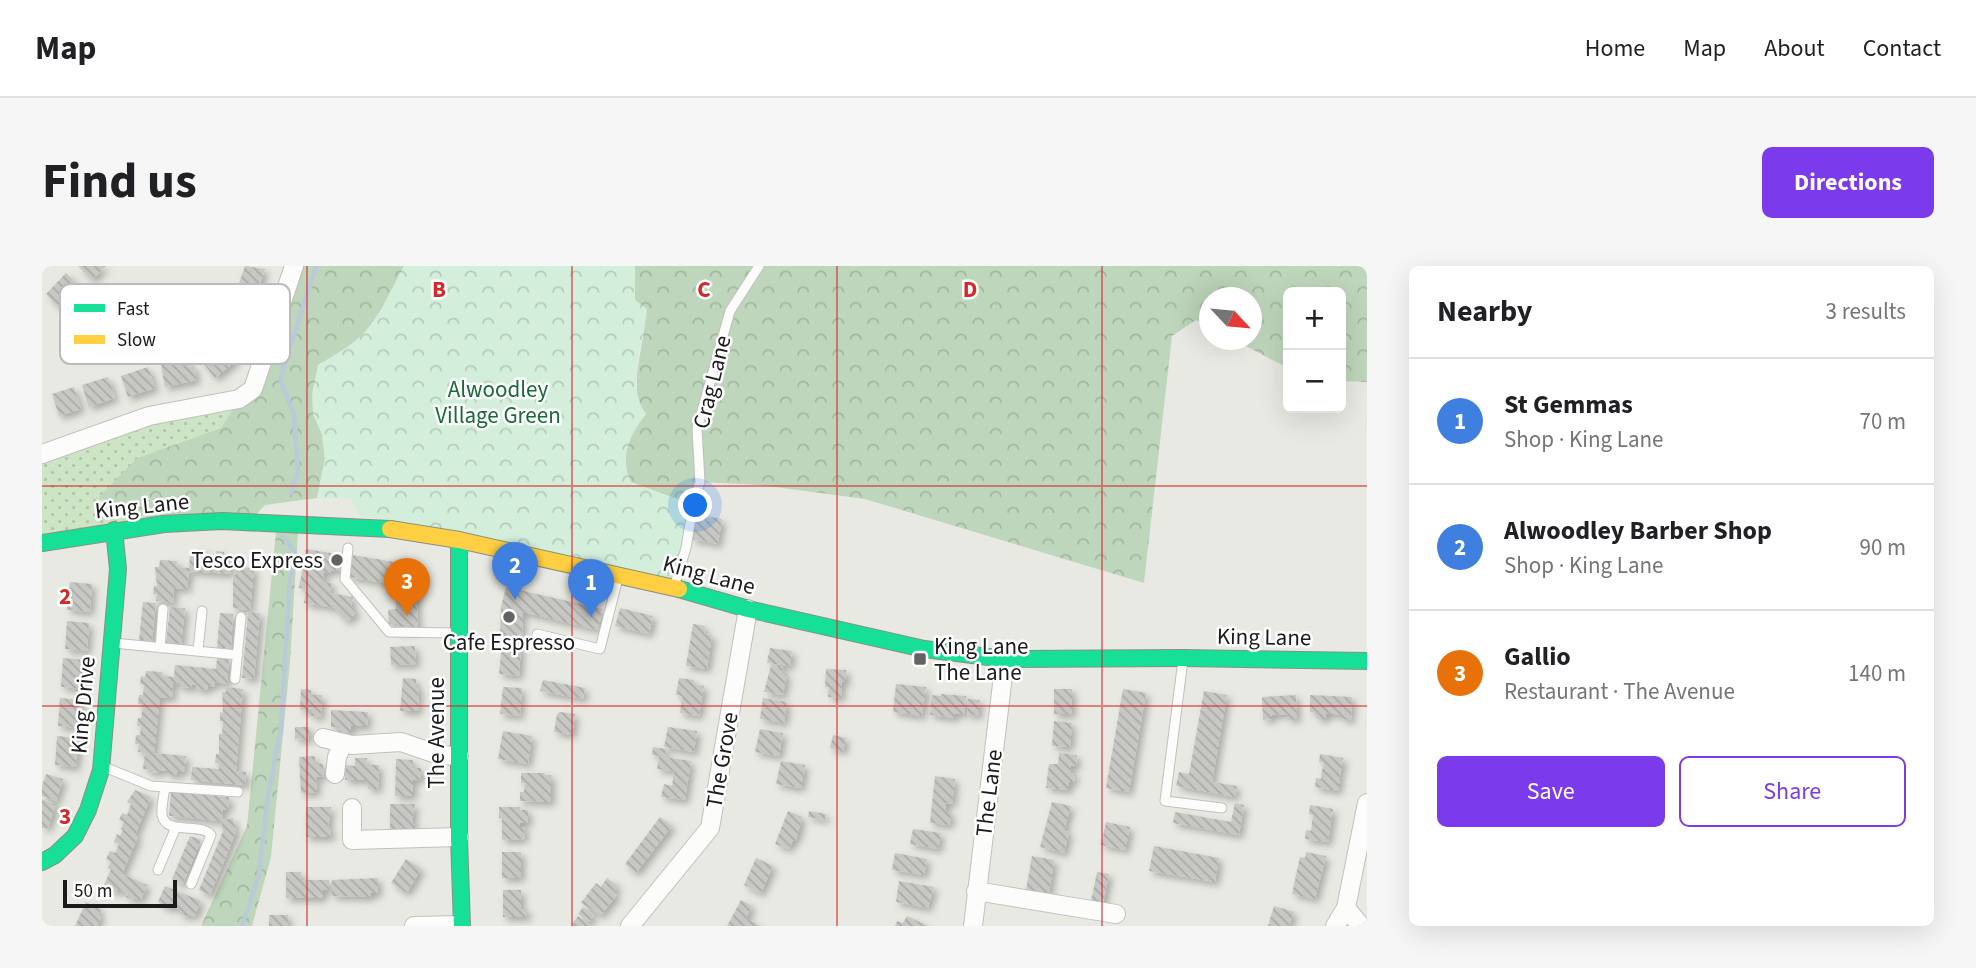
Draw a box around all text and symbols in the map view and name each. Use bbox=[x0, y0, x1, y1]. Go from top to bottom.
text: Map bbox=[35, 25, 96, 72]
text: Home bbox=[1585, 31, 1645, 66]
text: Map bbox=[1683, 31, 1726, 66]
text: About bbox=[1764, 31, 1825, 66]
text: Contact bbox=[1863, 31, 1941, 66]
text: Find us bbox=[42, 147, 197, 217]
button: Directions bbox=[1762, 147, 1934, 218]
text: B bbox=[432, 273, 446, 306]
text: C bbox=[697, 273, 711, 306]
text: D bbox=[963, 273, 977, 306]
legend bbox=[60, 284, 290, 364]
north arrow bbox=[1199, 287, 1262, 350]
map controls bbox=[1283, 287, 1346, 413]
button: + bbox=[1283, 287, 1346, 350]
text: Nearby bbox=[1437, 290, 1532, 333]
text: 3 results bbox=[1826, 295, 1906, 328]
text: Fast bbox=[117, 296, 150, 323]
text: Slow bbox=[117, 327, 156, 354]
street label: Crag Lane bbox=[684, 332, 740, 432]
button: − bbox=[1283, 350, 1346, 413]
park label: Alwoodley Village Green bbox=[435, 373, 561, 432]
text: St Gemmas bbox=[1504, 386, 1633, 423]
text: 1 bbox=[1454, 405, 1466, 438]
text: 70 m bbox=[1859, 405, 1906, 438]
text: Shop · King Lane bbox=[1504, 423, 1663, 456]
street label: King Lane bbox=[93, 485, 191, 527]
your location bbox=[678, 488, 712, 522]
text: Alwoodley Barber Shop bbox=[1504, 512, 1772, 549]
text: 2 bbox=[1454, 531, 1466, 564]
text: 90 m bbox=[1859, 531, 1906, 564]
pin: 2 bbox=[492, 542, 538, 600]
place label: Tesco Express bbox=[191, 544, 323, 577]
street label: King Lane bbox=[659, 547, 759, 603]
text: Shop · King Lane bbox=[1504, 549, 1663, 582]
marker: Tesco Express bbox=[329, 552, 345, 568]
pin: 3 bbox=[384, 558, 430, 616]
pin: 1 bbox=[568, 559, 614, 617]
text: 2 bbox=[59, 580, 71, 613]
marker: Cafe Espresso bbox=[501, 609, 517, 625]
street label: King Lane bbox=[1216, 620, 1312, 654]
place label: Cafe Espresso bbox=[443, 626, 575, 659]
place label: King Lane The Lane bbox=[934, 630, 1029, 689]
text: Gallio bbox=[1504, 638, 1571, 675]
marker: King Lane The Lane bbox=[912, 651, 928, 667]
street label: King Drive bbox=[62, 655, 104, 755]
text: 3 bbox=[1454, 657, 1466, 690]
text: 140 m bbox=[1848, 657, 1906, 690]
text: Restaurant · The Avenue bbox=[1504, 675, 1735, 708]
street label: The Avenue bbox=[420, 677, 453, 789]
street label: The Grove bbox=[697, 709, 747, 811]
street label: The Lane bbox=[967, 748, 1011, 838]
button: Save bbox=[1437, 756, 1665, 827]
button: Share bbox=[1679, 756, 1906, 827]
text: 3 bbox=[59, 800, 71, 833]
scale bar bbox=[63, 877, 177, 909]
text: 50 m bbox=[74, 878, 112, 905]

